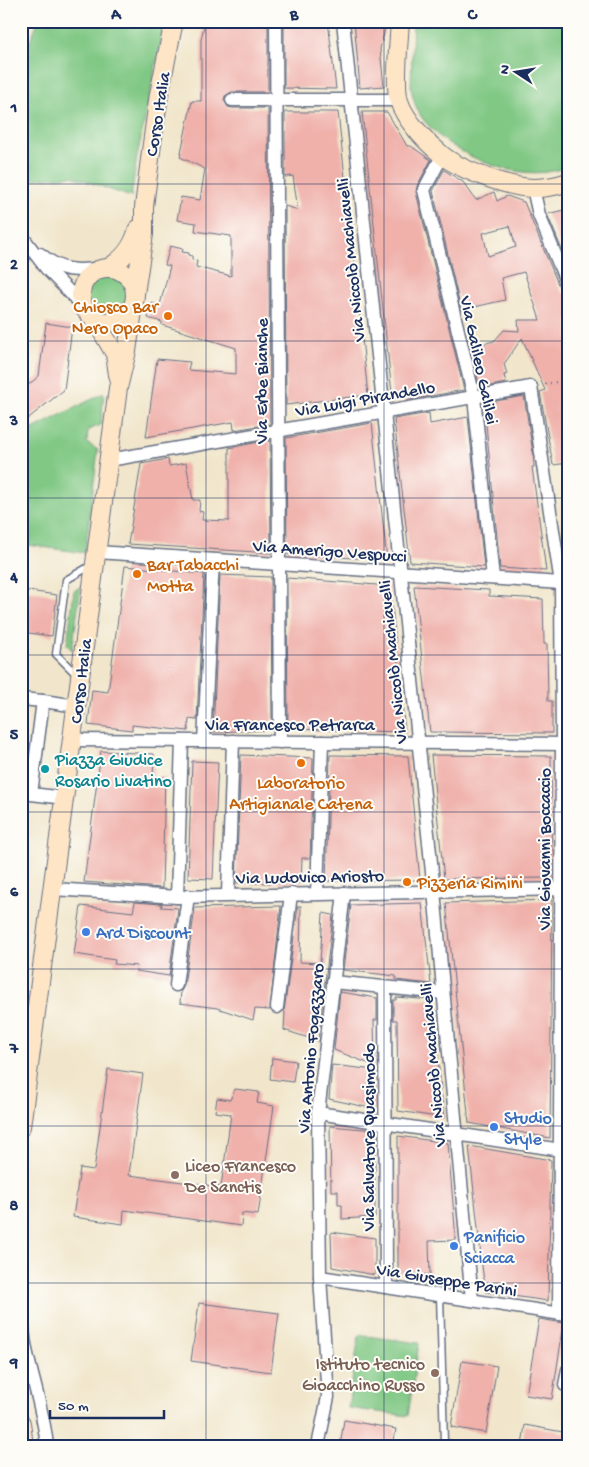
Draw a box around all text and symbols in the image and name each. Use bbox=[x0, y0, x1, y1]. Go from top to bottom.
text: A bbox=[110, 7, 122, 26]
text: B bbox=[289, 7, 299, 26]
text: C bbox=[467, 7, 478, 26]
north arrow bbox=[492, 48, 542, 98]
text: N bbox=[496, 64, 515, 76]
street label: Corso Italia bbox=[142, 70, 177, 158]
text: 1 bbox=[10, 100, 17, 119]
street label: Via Niccolò Machiavelli bbox=[333, 177, 372, 343]
text: 2 bbox=[10, 257, 18, 276]
street label: Via Galileo Galilei bbox=[453, 293, 501, 427]
place label: Chiosco Bar Nero Opaco bbox=[72, 298, 160, 340]
marker: Chiosco Bar Nero Opaco bbox=[162, 310, 174, 322]
street label: Via Erbe Bianche bbox=[253, 318, 274, 445]
street label: Via Luigi Pirandello bbox=[293, 378, 437, 423]
text: 3 bbox=[9, 413, 18, 432]
street label: Via Amerigo Vespucci bbox=[251, 537, 408, 568]
place label: Bar Tabacchi Motta bbox=[146, 556, 239, 598]
marker: Bar Tabacchi Motta bbox=[131, 568, 143, 580]
text: 4 bbox=[9, 570, 18, 589]
street label: Via Niccolò Machiavelli bbox=[375, 579, 414, 745]
street label: Corso Italia bbox=[67, 637, 98, 725]
street label: Via Francesco Petrarca bbox=[204, 716, 376, 737]
text: 5 bbox=[10, 727, 19, 746]
place label: Piazza Giudice Rosario Livatino bbox=[54, 751, 172, 793]
marker: Laboratorio Artigianale Catena bbox=[295, 757, 307, 769]
marker: Piazza Giudice Rosario Livatino bbox=[39, 763, 51, 775]
street label: Via Giovanni Boccaccio bbox=[536, 768, 557, 931]
place label: Laboratorio Artigianale Catena bbox=[229, 774, 374, 816]
street label: Via Ludovico Ariosto bbox=[235, 867, 384, 890]
place label: Pizzeria Rimini bbox=[416, 874, 523, 895]
marker: Pizzeria Rimini bbox=[401, 876, 413, 888]
text: 6 bbox=[10, 884, 19, 903]
place label: Ard Discount bbox=[96, 924, 192, 945]
marker: Ard Discount bbox=[80, 926, 92, 938]
street label: Via Antonio Fogazzaro bbox=[295, 962, 330, 1135]
street label: Via Niccolò Machiavelli bbox=[417, 982, 452, 1148]
text: 7 bbox=[9, 1041, 19, 1060]
street label: Via Salvatore Quasimodo bbox=[360, 1043, 381, 1232]
place label: Studio Style bbox=[504, 1109, 552, 1151]
marker: Studio Style bbox=[488, 1121, 500, 1133]
place label: Liceo Francesco De Sanctis bbox=[184, 1157, 296, 1199]
marker: Liceo Francesco De Sanctis bbox=[169, 1169, 181, 1181]
text: 8 bbox=[10, 1198, 19, 1217]
place label: Panificio Sciacca bbox=[463, 1228, 525, 1270]
marker: Panificio Sciacca bbox=[448, 1240, 460, 1252]
street label: Via Giuseppe Parini bbox=[374, 1260, 518, 1303]
text: 9 bbox=[9, 1355, 18, 1374]
place label: Istituto tecnico Gioacchino Russo bbox=[302, 1355, 425, 1397]
marker: Istituto tecnico Gioacchino Russo bbox=[429, 1367, 441, 1379]
scale bar bbox=[50, 1387, 164, 1419]
text: 50 m bbox=[58, 1398, 89, 1416]

